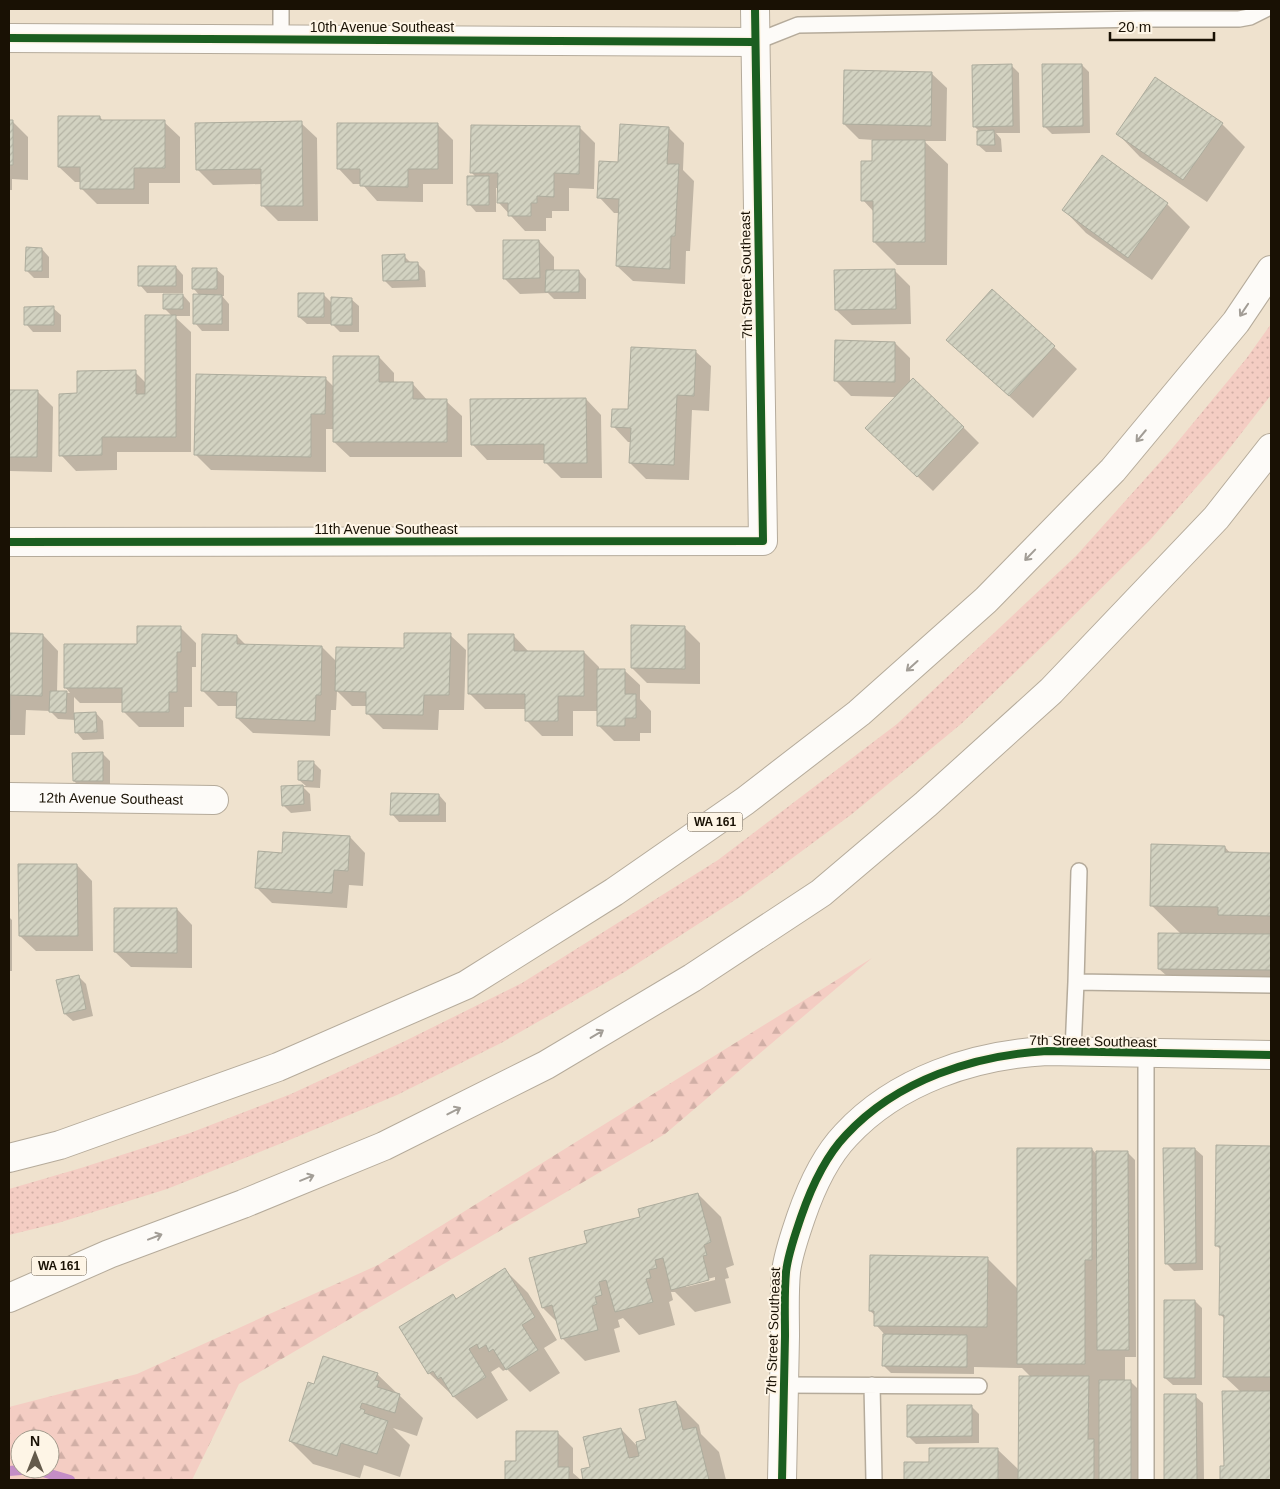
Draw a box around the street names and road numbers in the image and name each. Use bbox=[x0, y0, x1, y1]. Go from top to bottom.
street label: 10th Avenue Southeast bbox=[310, 19, 454, 35]
street label: 7th Street Southeast bbox=[737, 211, 755, 339]
street label: 11th Avenue Southeast bbox=[314, 521, 458, 537]
street label: 12th Avenue Southeast bbox=[39, 789, 184, 808]
road number: WA 161 bbox=[688, 812, 742, 832]
street label: 7th Street Southeast bbox=[1029, 1032, 1157, 1050]
road number: WA 161 bbox=[32, 1256, 86, 1276]
street label: 7th Street Southeast bbox=[763, 1267, 783, 1395]

